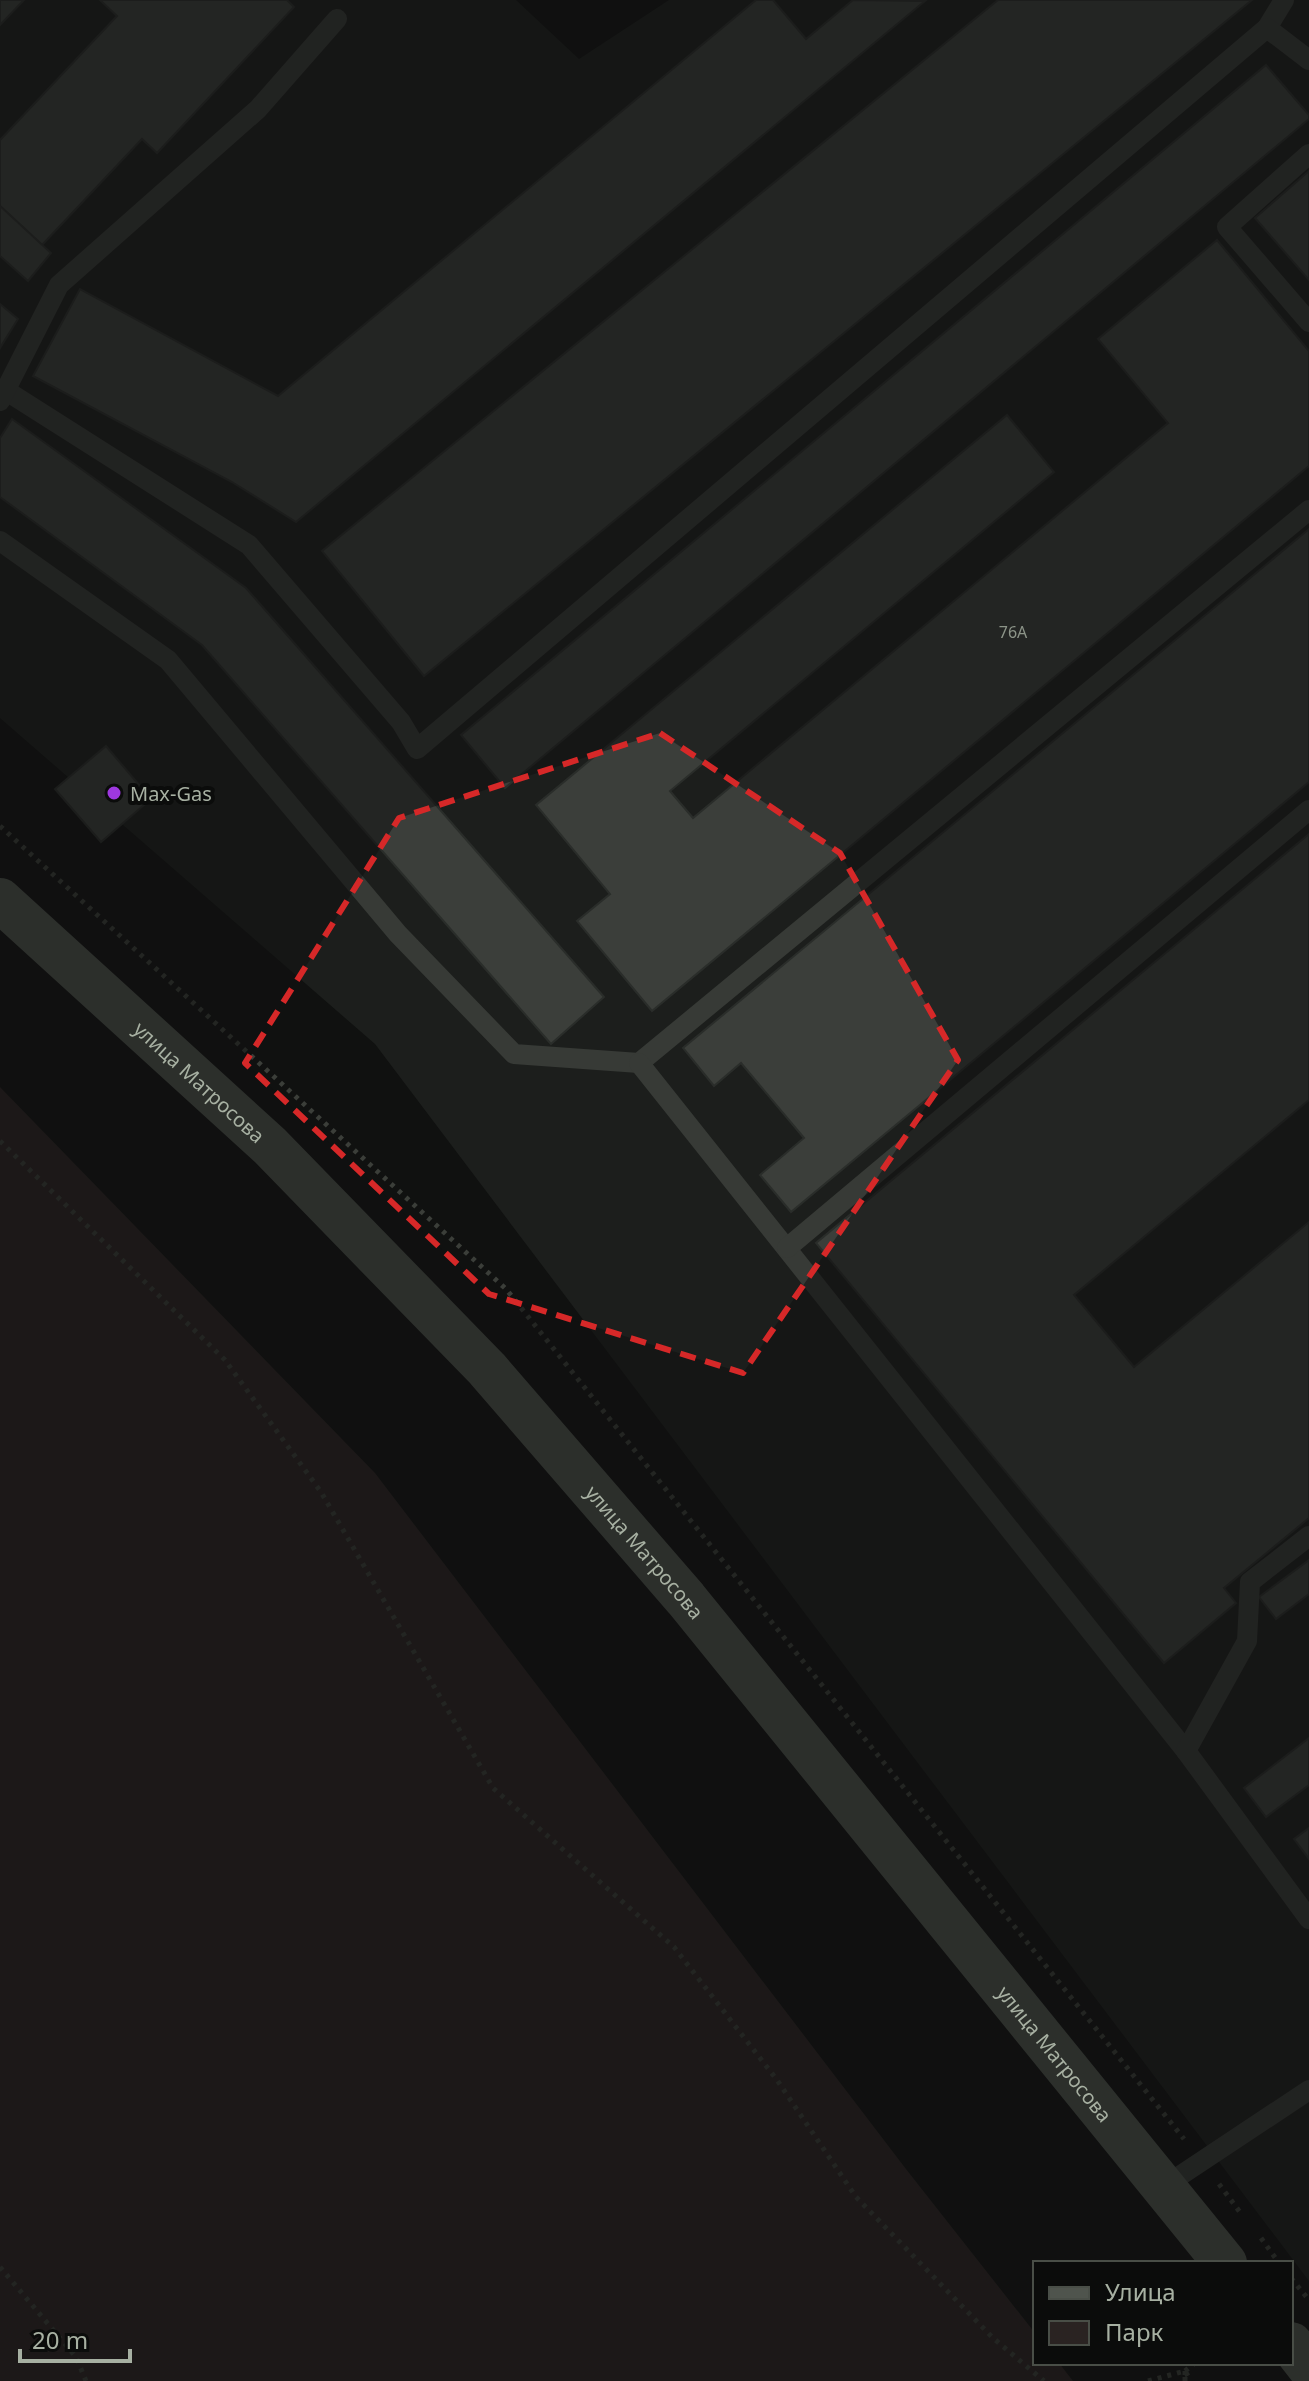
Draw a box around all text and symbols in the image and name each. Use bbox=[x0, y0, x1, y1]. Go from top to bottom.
house number: 76А bbox=[999, 621, 1028, 643]
place label: Max-Gas bbox=[130, 780, 212, 807]
marker: Max-Gas bbox=[105, 784, 123, 802]
street label: улица Матросова bbox=[128, 1015, 271, 1149]
street label: улица Матросова bbox=[580, 1479, 710, 1624]
street label: улица Матросова bbox=[991, 1980, 1118, 2127]
legend bbox=[1033, 2261, 1293, 2365]
text: Улица bbox=[1105, 2275, 1176, 2308]
scale bar bbox=[20, 2313, 130, 2363]
text: Парк bbox=[1105, 2315, 1164, 2348]
text: 20 m bbox=[32, 2323, 88, 2356]

